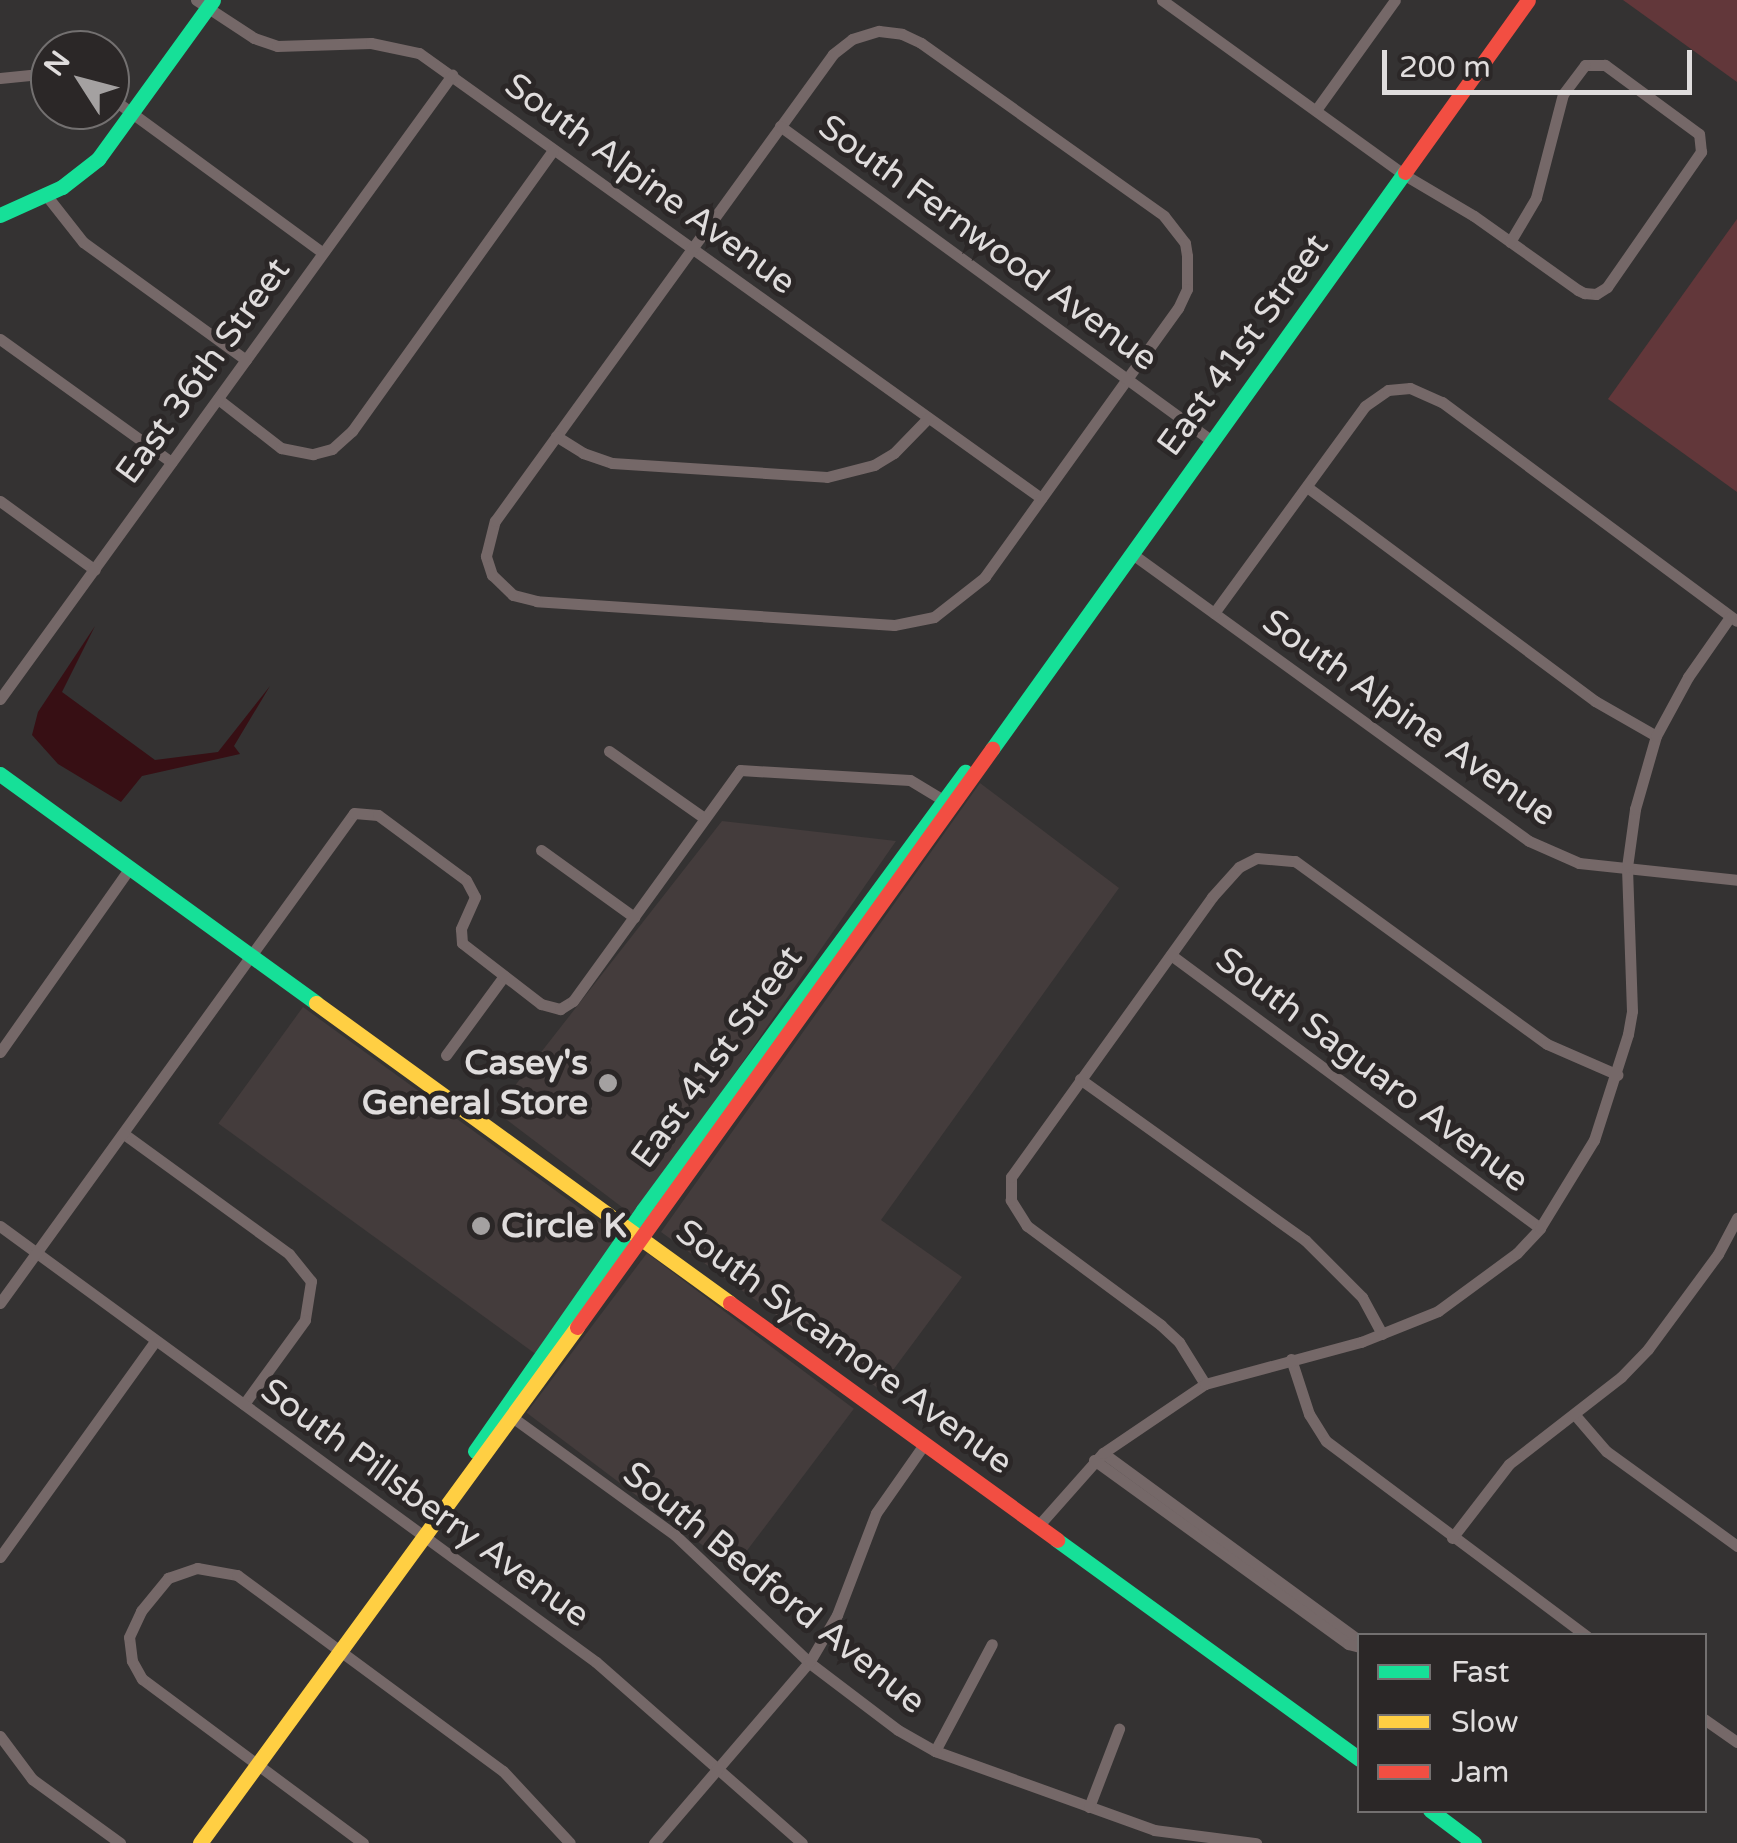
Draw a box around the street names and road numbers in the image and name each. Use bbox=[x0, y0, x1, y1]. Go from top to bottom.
street label: South Alpine Avenue bbox=[497, 64, 803, 304]
street label: South Fernwood Avenue bbox=[810, 106, 1166, 380]
street label: East 41st Street bbox=[1148, 226, 1338, 464]
street label: East 36th Street bbox=[107, 250, 299, 492]
street label: South Alpine Avenue bbox=[1254, 601, 1564, 835]
street label: East 41st Street bbox=[622, 938, 812, 1176]
street label: South Saguaro Avenue bbox=[1207, 939, 1537, 1201]
street label: South Sycamore Avenue bbox=[668, 1211, 1020, 1483]
street label: South Pillsberry Avenue bbox=[252, 1370, 598, 1636]
street label: South Bedford Avenue bbox=[614, 1453, 934, 1723]

